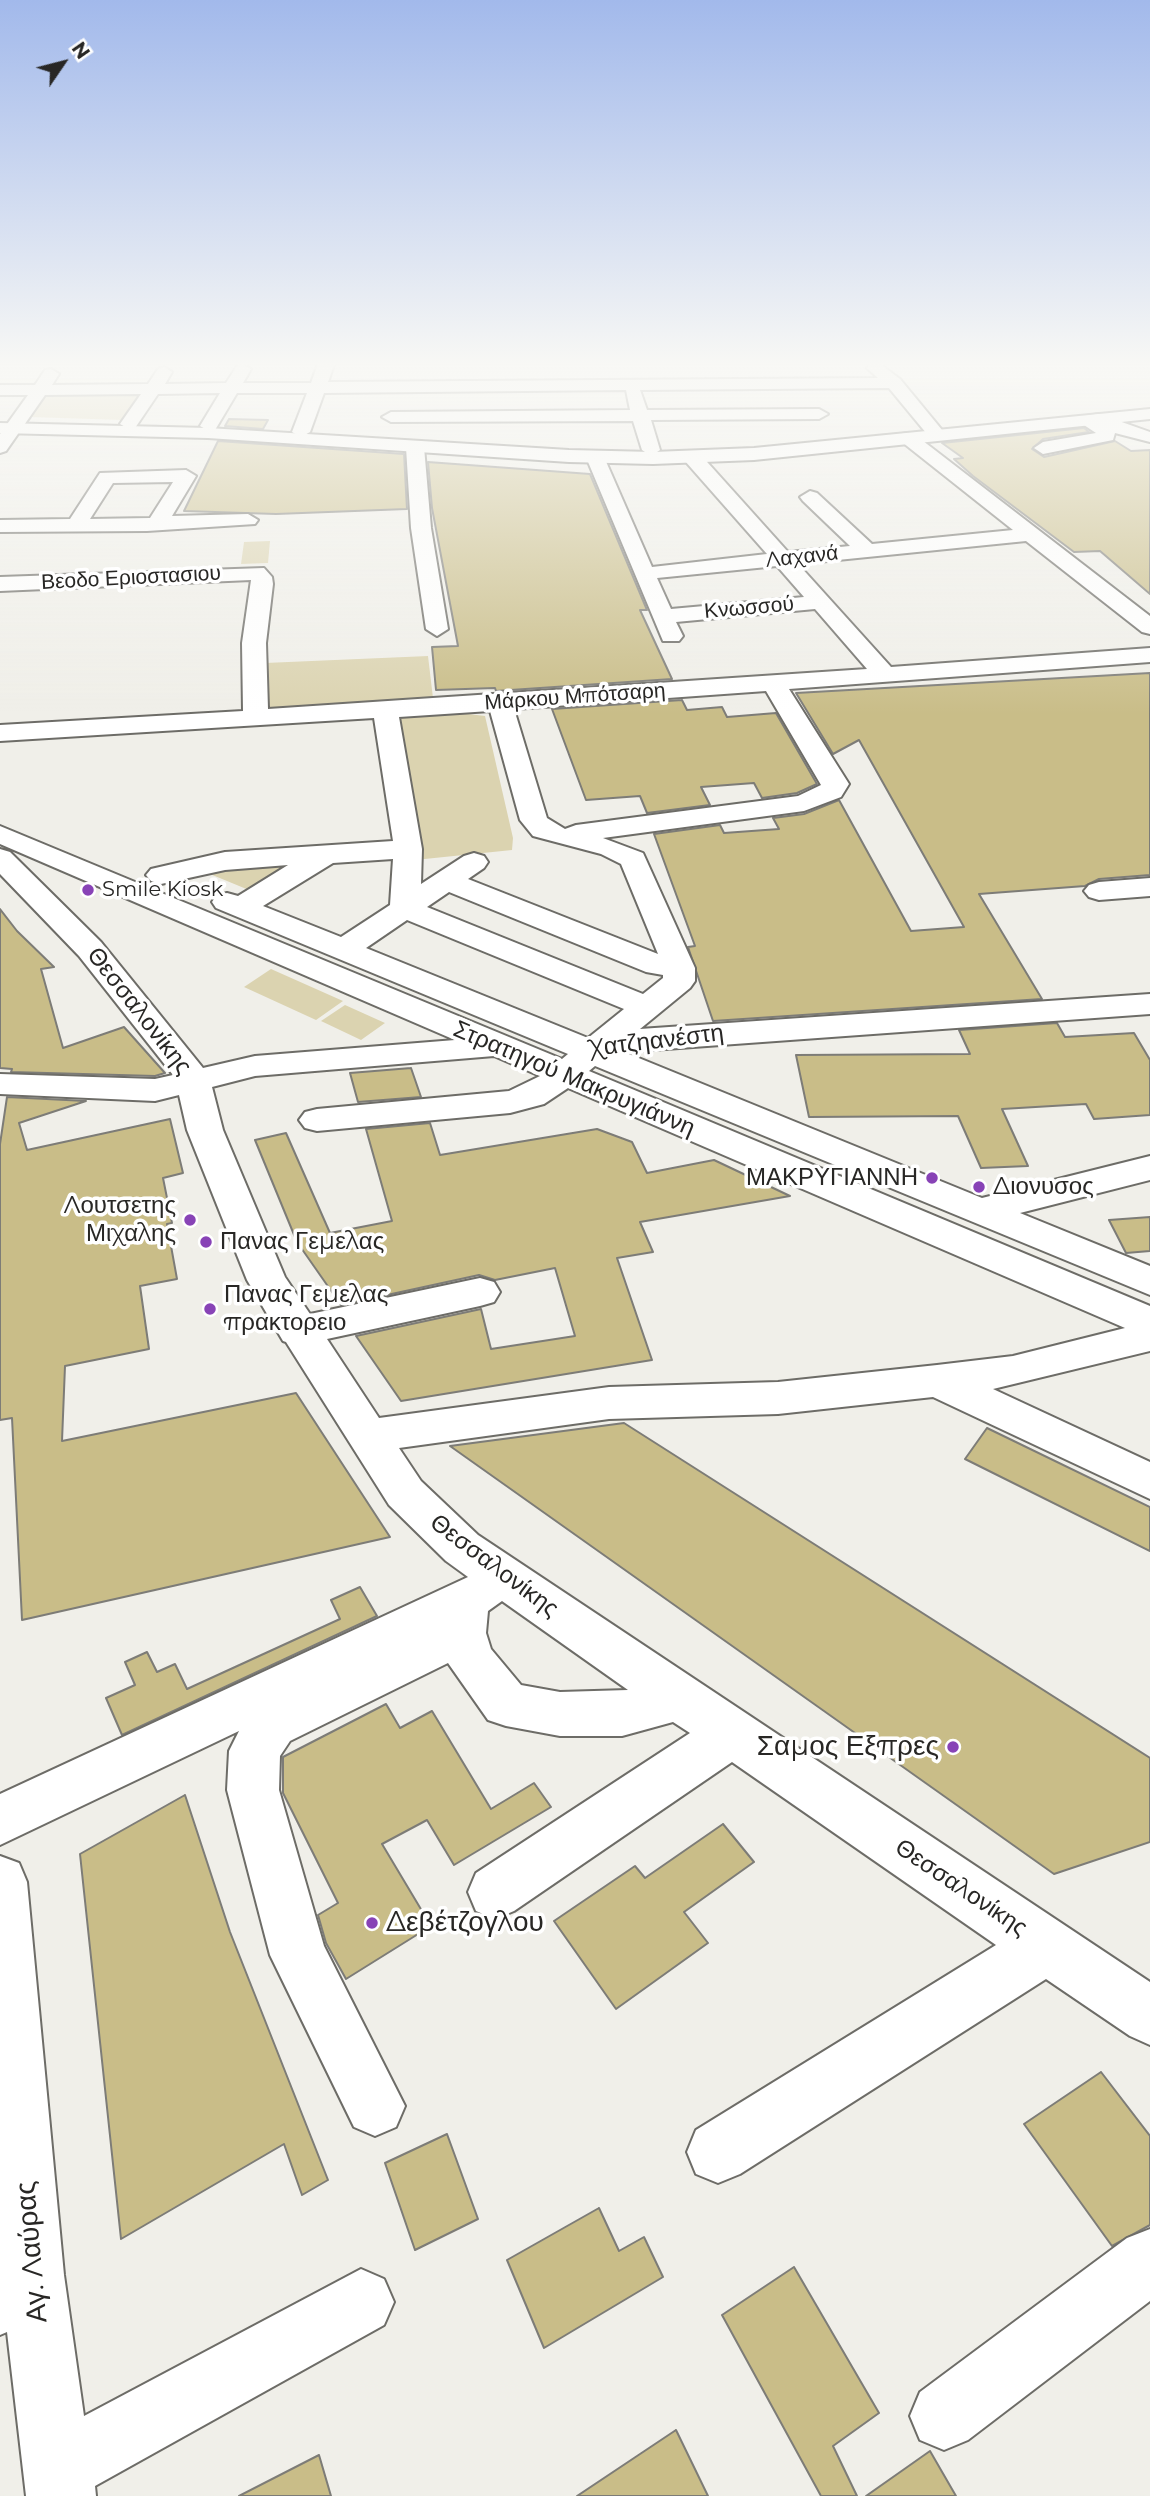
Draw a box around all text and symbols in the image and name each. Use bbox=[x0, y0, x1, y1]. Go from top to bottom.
north arrow bbox=[28, 28, 98, 98]
text: N bbox=[67, 38, 94, 64]
street label: Λαχανά bbox=[764, 541, 840, 573]
street label: Βεοδο Εριοστασιου bbox=[40, 561, 222, 595]
street label: Κνωσσού bbox=[703, 592, 795, 624]
street label: Μάρκου Μπότσαρη bbox=[484, 678, 666, 716]
place label: Smile Kiosk bbox=[102, 877, 223, 903]
marker: Smile Kiosk bbox=[80, 882, 96, 898]
street label: Θεσσαλονίκης bbox=[80, 942, 198, 1080]
street label: Στρατηγού Μακρυγιάννη bbox=[449, 1015, 699, 1143]
street label: Χατζηανέστη bbox=[589, 1019, 725, 1063]
place label: ΜΑΚΡΥΓΙΑΝΝΗ bbox=[746, 1164, 918, 1192]
marker: ΜΑΚΡΥΓΙΑΝΝΗ bbox=[924, 1170, 940, 1186]
place label: Διονυσος bbox=[993, 1173, 1094, 1201]
marker: Διονυσος bbox=[971, 1179, 987, 1195]
place label: Λουτσετης Μιχαλης bbox=[64, 1192, 176, 1248]
marker: Λουτσετης Μιχαλης bbox=[182, 1212, 198, 1228]
place label: Πανας Γεμελας bbox=[220, 1228, 384, 1256]
marker: Πανας Γεμελας bbox=[198, 1234, 214, 1250]
place label: Πανας Γεμελας πρακτορειο bbox=[224, 1281, 388, 1337]
marker: Πανας Γεμελας πρακτορειο bbox=[202, 1301, 218, 1317]
street label: Θεσσαλονίκης bbox=[424, 1508, 564, 1624]
place label: Σαμος Εξπρες bbox=[757, 1730, 939, 1764]
marker: Σαμος Εξπρες bbox=[945, 1739, 961, 1755]
street label: Θεσσαλονίκης bbox=[889, 1833, 1033, 1943]
place label: Δεβέτζογλου bbox=[386, 1906, 544, 1940]
marker: Δεβέτζογλου bbox=[364, 1915, 380, 1931]
street label: Αγ. Λαύρας bbox=[9, 2180, 55, 2324]

